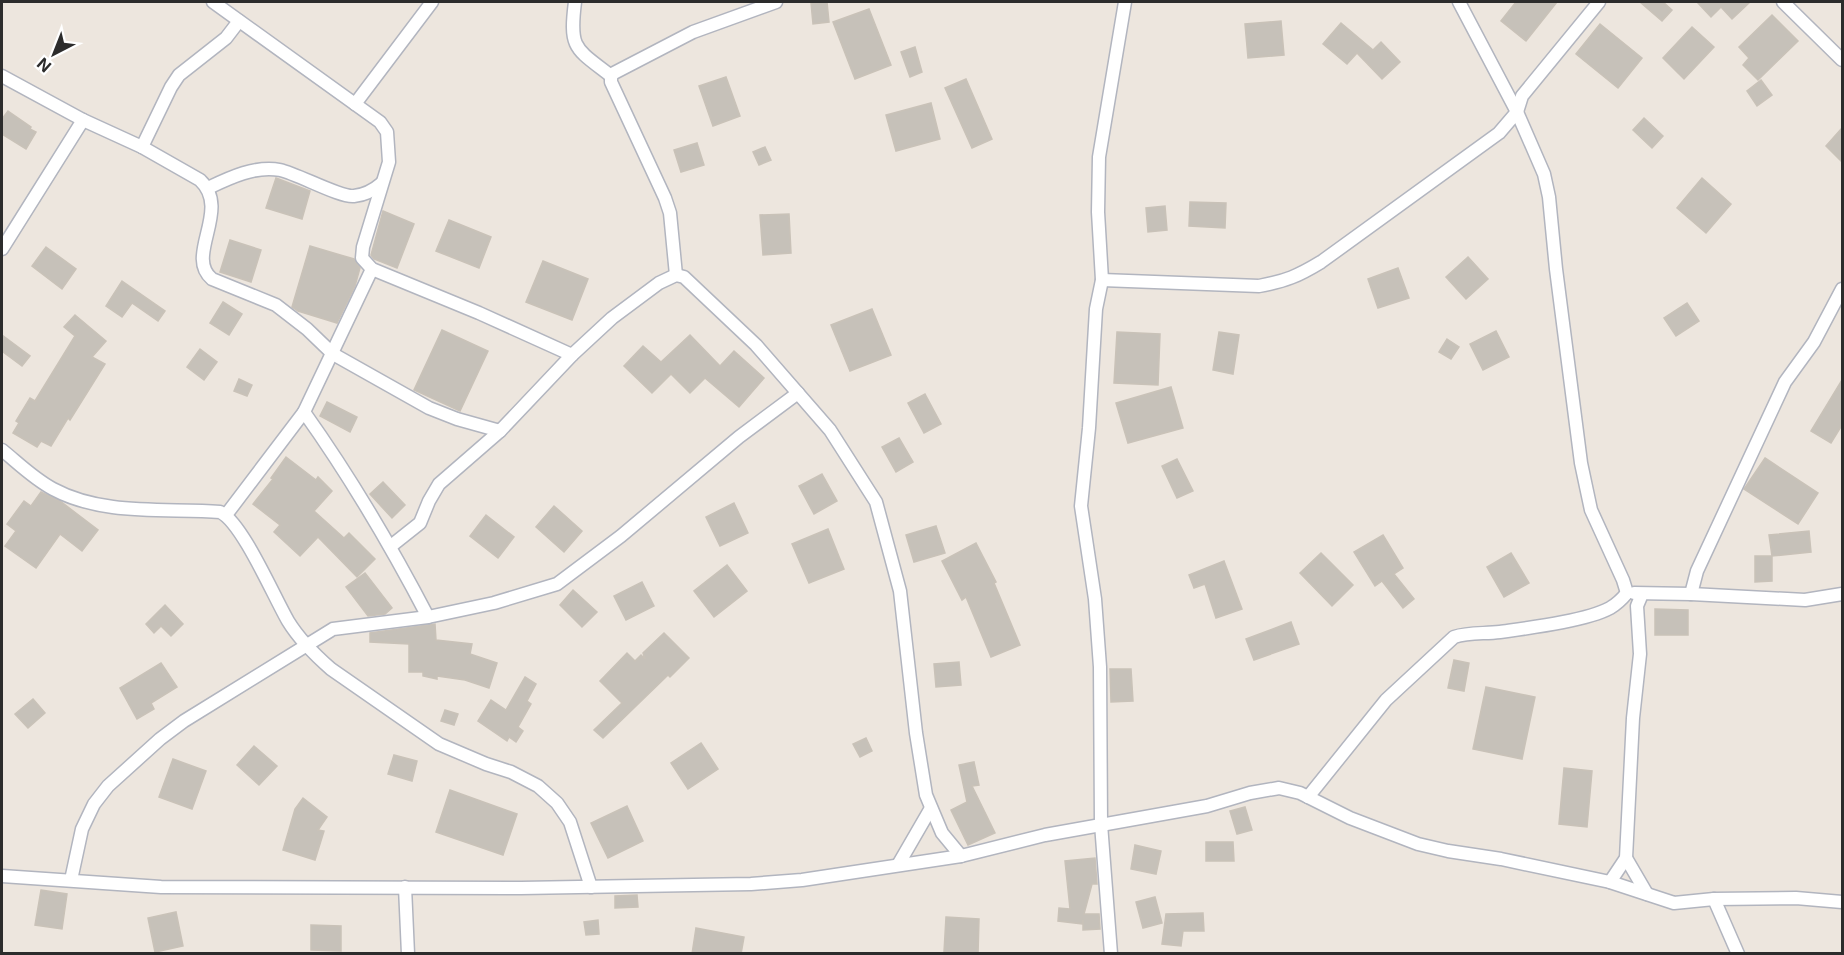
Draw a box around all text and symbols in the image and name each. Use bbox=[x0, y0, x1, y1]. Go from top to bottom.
north arrow bbox=[24, 24, 84, 84]
text: N bbox=[33, 54, 55, 77]

